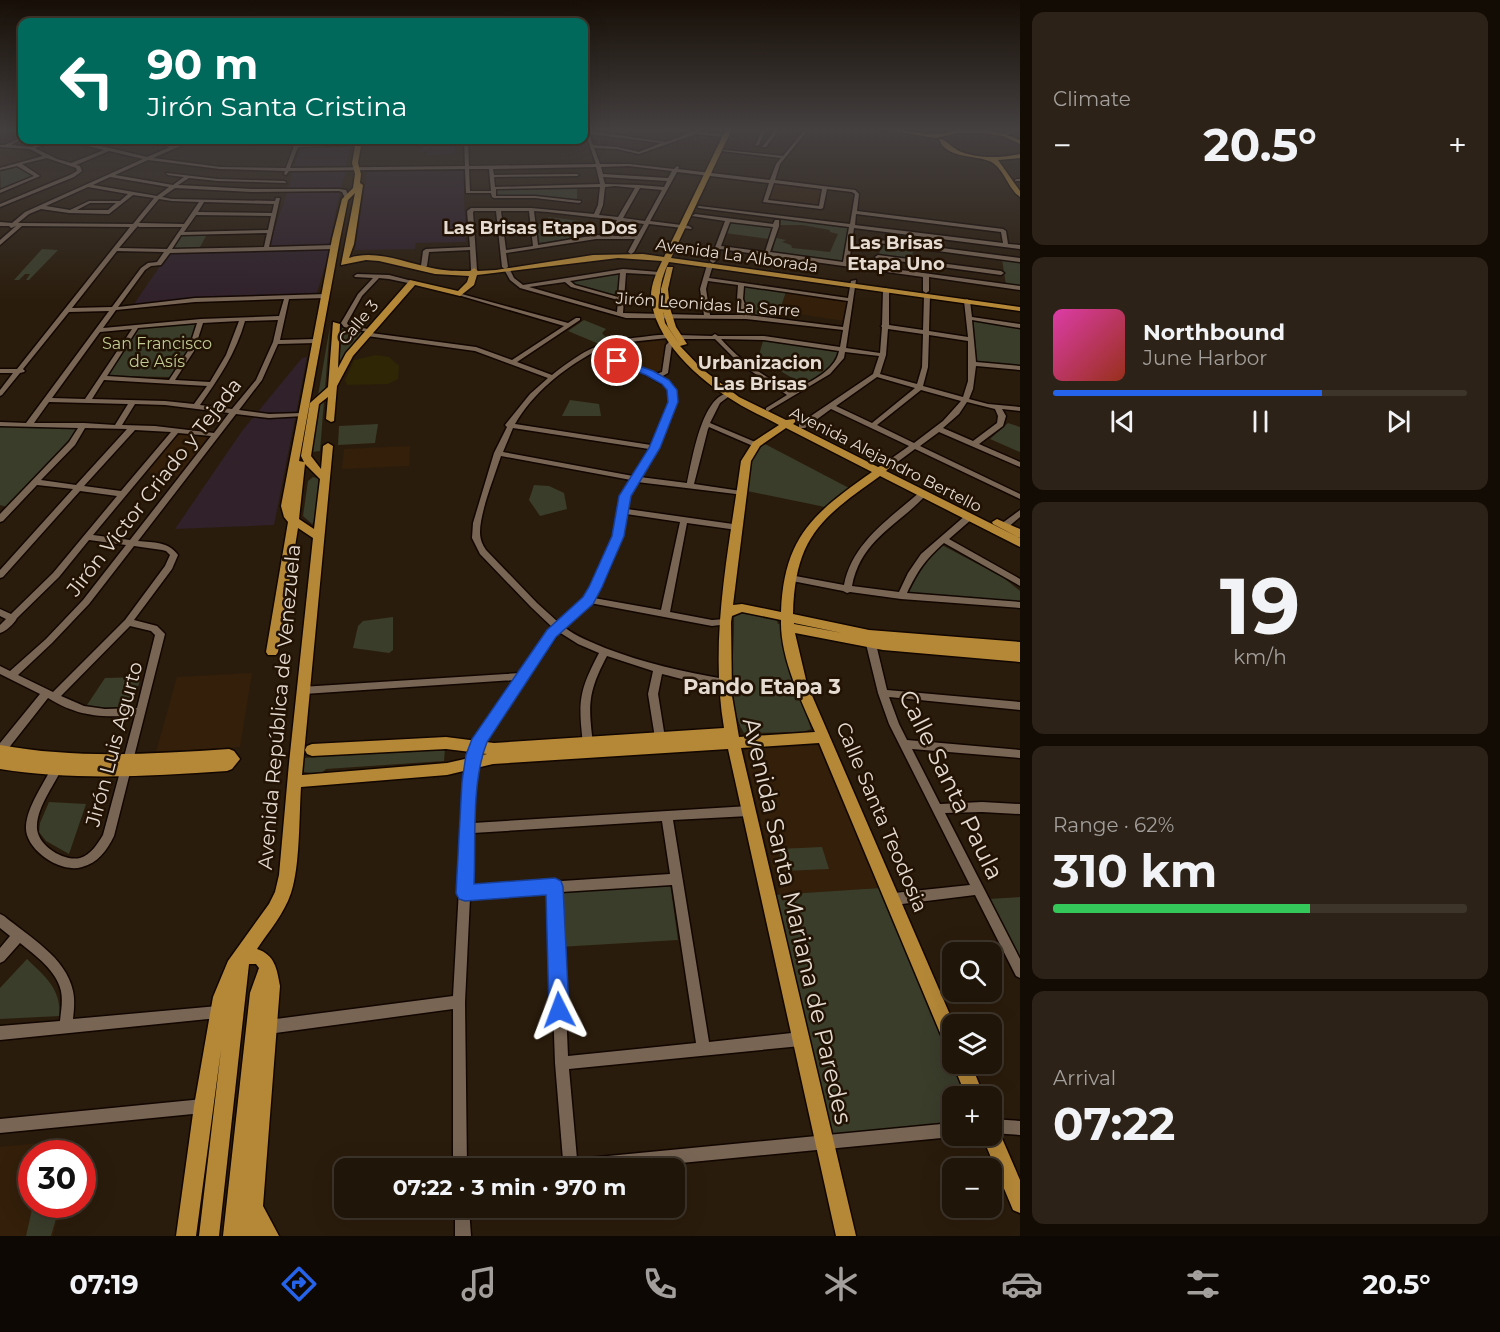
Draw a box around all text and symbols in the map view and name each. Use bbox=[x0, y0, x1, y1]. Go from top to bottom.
text: 90 m bbox=[147, 38, 258, 90]
icon: left bbox=[48, 42, 126, 120]
text: Climate bbox=[1053, 87, 1131, 111]
text: Jirón Santa Cristina bbox=[147, 90, 407, 123]
text: 20.5° bbox=[1203, 117, 1317, 172]
text: − bbox=[1053, 125, 1072, 165]
text: + bbox=[1448, 125, 1467, 165]
district label: Las Brisas Etapa Dos bbox=[443, 217, 638, 239]
district label: Las Brisas Etapa Uno bbox=[847, 232, 945, 275]
street label: Avenida La Alborada bbox=[654, 235, 819, 276]
street label: Jirón Leonidas La Sarre bbox=[614, 289, 801, 320]
street label: Calle 3 bbox=[334, 296, 382, 348]
text: Northbound bbox=[1143, 319, 1285, 346]
park label: San Francisco de Asís bbox=[102, 334, 212, 371]
pin bbox=[591, 335, 642, 386]
icon: arrive bbox=[600, 344, 633, 377]
text: June Harbor bbox=[1143, 346, 1267, 370]
district label: Urbanizacion Las Brisas bbox=[698, 352, 822, 395]
street label: Jirón Victor Criado y Tejada bbox=[61, 373, 247, 602]
street label: Avenida Alejandro Bertello bbox=[787, 403, 985, 516]
icon: previous bbox=[1106, 405, 1139, 438]
icon: pause bbox=[1244, 405, 1277, 438]
icon: next bbox=[1382, 405, 1415, 438]
street label: Avenida República de Venezuela bbox=[253, 543, 305, 871]
text: 19 bbox=[1220, 558, 1300, 654]
text: km/h bbox=[1233, 645, 1287, 669]
street label: Jirón Luis Agurto bbox=[80, 659, 148, 830]
district label: Pando Etapa 3 bbox=[683, 674, 841, 699]
street label: Calle Santa Paula bbox=[893, 685, 1010, 884]
street label: Avenida Santa Mariana de Paredes bbox=[737, 715, 858, 1127]
street label: Calle Santa Teodosia bbox=[831, 718, 933, 916]
text: Range · 62% bbox=[1053, 813, 1174, 837]
text: 310 km bbox=[1053, 843, 1217, 898]
map controls bbox=[942, 942, 1002, 1218]
button: search bbox=[942, 942, 1002, 1002]
position arrow bbox=[527, 978, 591, 1042]
button: layers bbox=[942, 1014, 1002, 1074]
text: Arrival bbox=[1053, 1066, 1116, 1090]
button: + bbox=[942, 1086, 1002, 1146]
text: 07:22 bbox=[1053, 1096, 1175, 1151]
speed limit sign: 30 bbox=[18, 1140, 96, 1218]
button: − bbox=[942, 1158, 1002, 1218]
text: 07:22 · 3 min · 970 m bbox=[393, 1174, 626, 1201]
icon: directions bbox=[278, 1263, 320, 1305]
icon: music bbox=[458, 1263, 500, 1305]
icon: phone bbox=[639, 1263, 681, 1305]
icon: climate bbox=[820, 1263, 862, 1305]
icon: car bbox=[1001, 1263, 1043, 1305]
icon: filters bbox=[1182, 1263, 1224, 1305]
text: 07:19 bbox=[69, 1268, 139, 1301]
text: 20.5° bbox=[1362, 1268, 1431, 1301]

